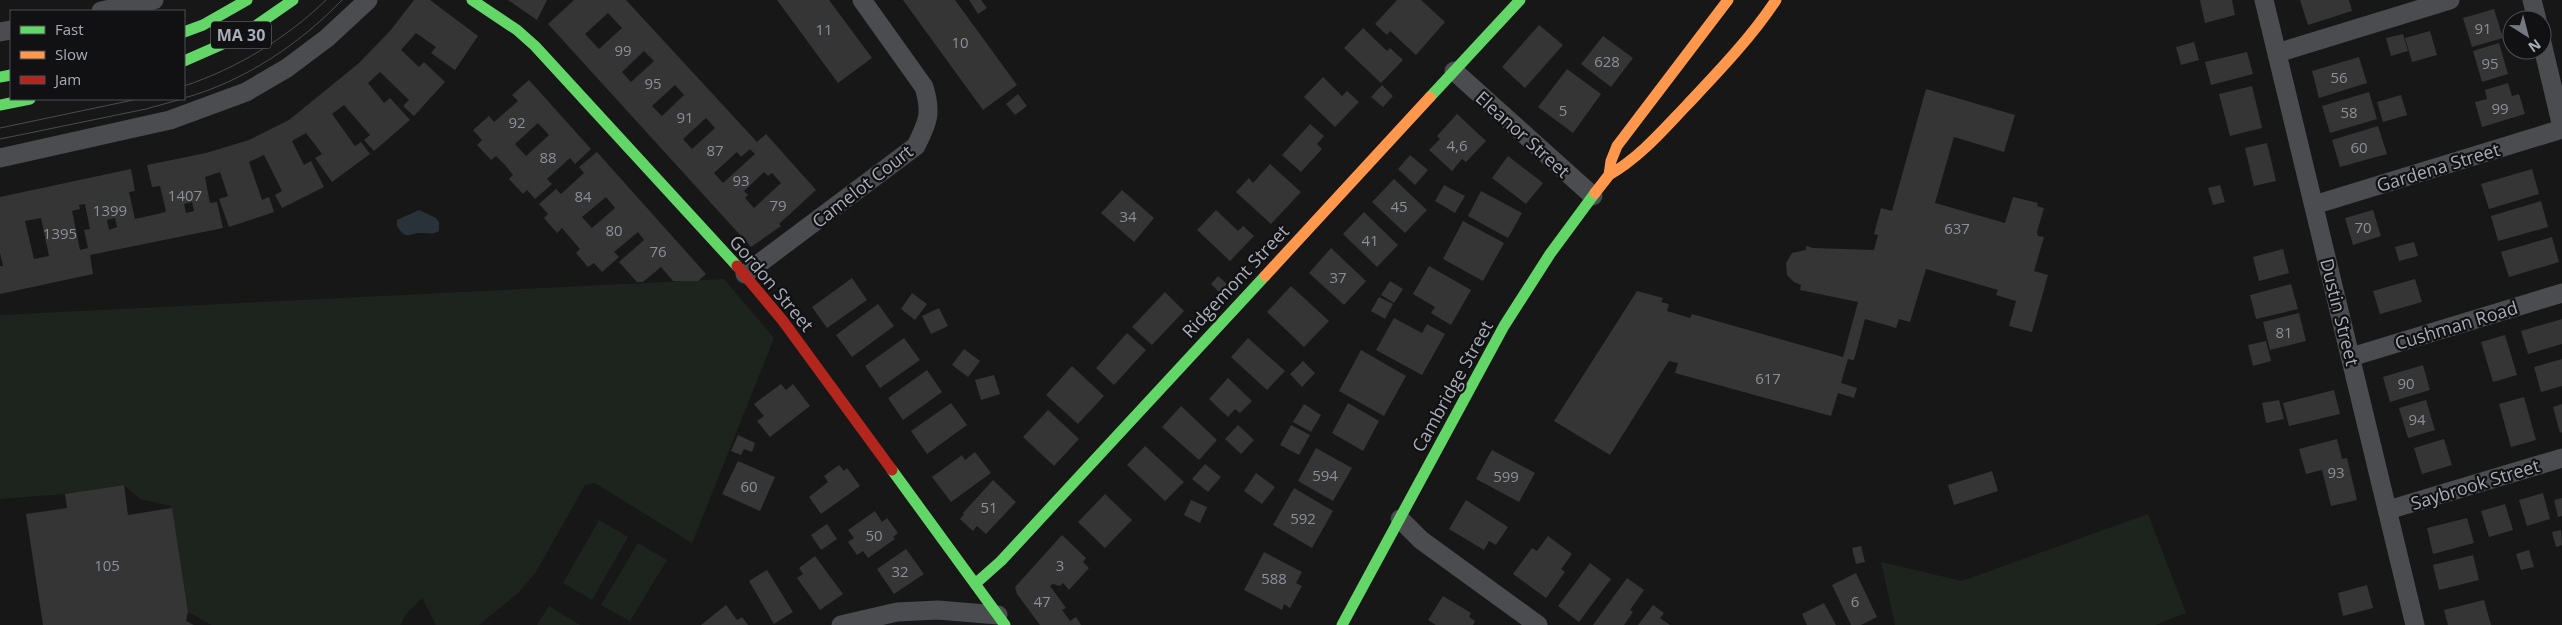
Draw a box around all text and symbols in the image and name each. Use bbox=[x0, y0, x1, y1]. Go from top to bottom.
legend bbox=[10, 10, 185, 100]
north arrow bbox=[2502, 10, 2552, 60]
house number: 91 bbox=[2474, 18, 2492, 38]
text: Fast bbox=[55, 19, 84, 39]
house number: 11 bbox=[815, 19, 833, 39]
road number: MA 30 bbox=[211, 22, 271, 48]
house number: 10 bbox=[951, 32, 969, 52]
text: N bbox=[2525, 35, 2545, 57]
house number: 99 bbox=[614, 40, 632, 60]
text: Slow bbox=[55, 44, 88, 64]
house number: 628 bbox=[1594, 51, 1620, 71]
house number: 95 bbox=[2481, 53, 2499, 73]
house number: 56 bbox=[2330, 67, 2348, 87]
text: Jam bbox=[53, 69, 81, 89]
house number: 95 bbox=[644, 73, 662, 93]
street label: Eleanor Street bbox=[1471, 85, 1575, 183]
house number: 99 bbox=[2491, 98, 2509, 118]
house number: 5 bbox=[1559, 100, 1567, 120]
house number: 58 bbox=[2340, 102, 2358, 122]
house number: 91 bbox=[676, 107, 694, 127]
house number: 92 bbox=[508, 112, 526, 132]
house number: 4,6 bbox=[1446, 135, 1468, 155]
house number: 60 bbox=[2350, 137, 2368, 157]
street label: Gardena Street bbox=[2373, 137, 2503, 197]
street label: Camelot Court bbox=[807, 139, 917, 233]
house number: 87 bbox=[706, 140, 724, 160]
house number: 88 bbox=[539, 147, 557, 167]
house number: 93 bbox=[732, 170, 750, 190]
house number: 1407 bbox=[168, 185, 202, 205]
house number: 84 bbox=[574, 186, 592, 206]
house number: 79 bbox=[769, 195, 787, 215]
house number: 45 bbox=[1390, 196, 1408, 216]
house number: 1399 bbox=[93, 200, 127, 220]
house number: 34 bbox=[1119, 206, 1137, 226]
house number: 70 bbox=[2354, 217, 2372, 237]
house number: 637 bbox=[1944, 218, 1970, 238]
street label: Ridgemont Street bbox=[1176, 219, 1294, 343]
house number: 80 bbox=[605, 220, 623, 240]
house number: 1395 bbox=[43, 223, 77, 243]
street label: Gordon Street bbox=[725, 230, 819, 336]
house number: 41 bbox=[1361, 230, 1379, 250]
house number: 76 bbox=[649, 241, 667, 261]
street label: Dustin Street bbox=[2315, 256, 2365, 368]
house number: 37 bbox=[1329, 267, 1347, 287]
street label: Cushman Road bbox=[2392, 295, 2520, 355]
street label: Cambridge Street bbox=[1406, 316, 1498, 456]
house number: 81 bbox=[2275, 322, 2293, 342]
house number: 617 bbox=[1755, 368, 1781, 388]
house number: 90 bbox=[2397, 373, 2415, 393]
house number: 94 bbox=[2408, 409, 2426, 429]
street label: Saybrook Street bbox=[2408, 453, 2542, 515]
house number: 93 bbox=[2327, 462, 2345, 482]
house number: 594 bbox=[1312, 465, 1338, 485]
house number: 599 bbox=[1493, 466, 1519, 486]
house number: 60 bbox=[740, 476, 758, 496]
house number: 51 bbox=[980, 497, 998, 517]
house number: 592 bbox=[1290, 508, 1316, 528]
house number: 50 bbox=[865, 525, 883, 545]
house number: 105 bbox=[94, 555, 120, 575]
house number: 3 bbox=[1056, 555, 1064, 575]
house number: 32 bbox=[891, 561, 909, 581]
house number: 588 bbox=[1261, 568, 1287, 588]
house number: 47 bbox=[1033, 591, 1051, 611]
house number: 6 bbox=[1851, 591, 1859, 611]

